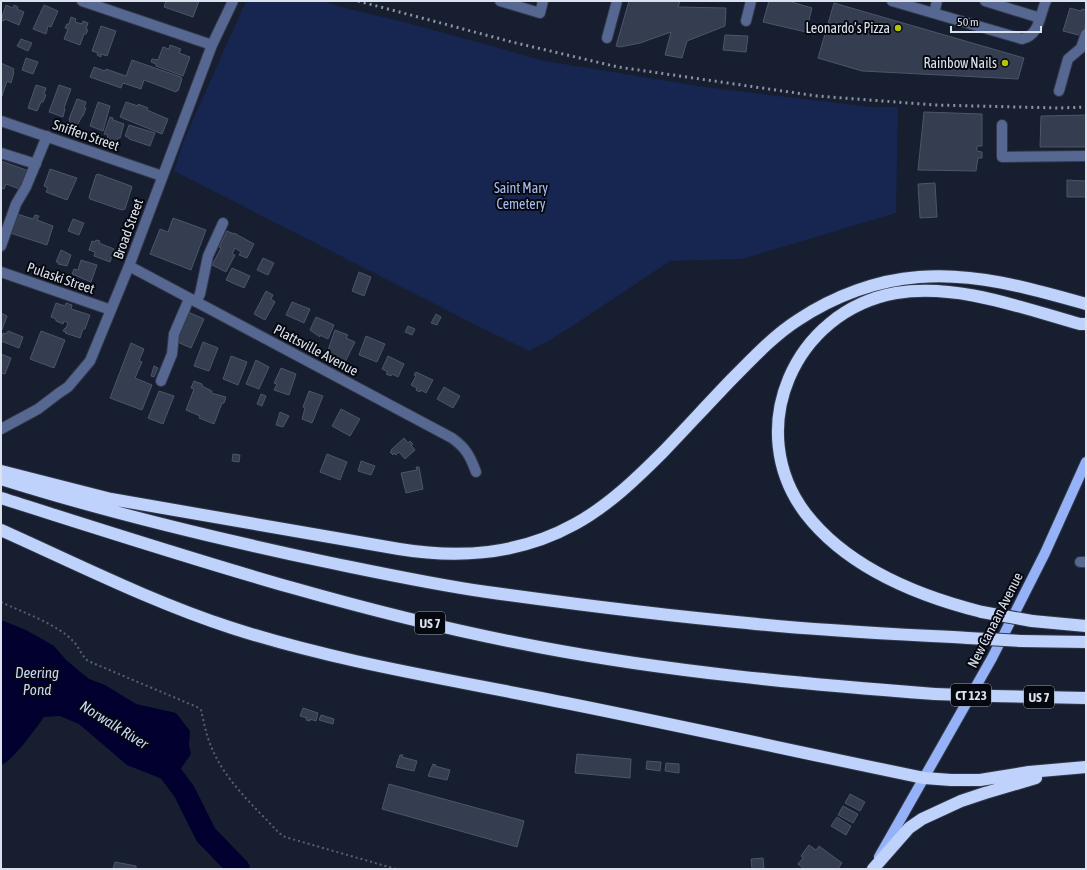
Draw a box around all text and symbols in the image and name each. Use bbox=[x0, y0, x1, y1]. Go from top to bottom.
scale bar bbox=[951, 8, 1041, 34]
text: 50 m bbox=[957, 15, 979, 29]
place label: Leonardo’s Pizza bbox=[805, 20, 890, 36]
marker: Leonardo’s Pizza bbox=[893, 23, 903, 33]
place label: Rainbow Nails bbox=[923, 55, 997, 71]
marker: Rainbow Nails bbox=[1000, 58, 1010, 68]
street label: Sniffen Street bbox=[51, 116, 121, 154]
park label: Saint Mary Cemetery bbox=[494, 180, 548, 212]
street label: Broad Street bbox=[110, 197, 146, 261]
street label: Pulaski Street bbox=[25, 259, 97, 297]
street label: Plattsville Avenue bbox=[271, 321, 361, 379]
street label: New Canaan Avenue bbox=[964, 570, 1026, 670]
road number: US 7 bbox=[415, 612, 445, 634]
water label: Deering Pond bbox=[15, 664, 59, 698]
road number: CT 123 bbox=[951, 684, 991, 706]
road number: US 7 bbox=[1024, 686, 1054, 708]
water label: Norwalk River bbox=[77, 697, 152, 752]

